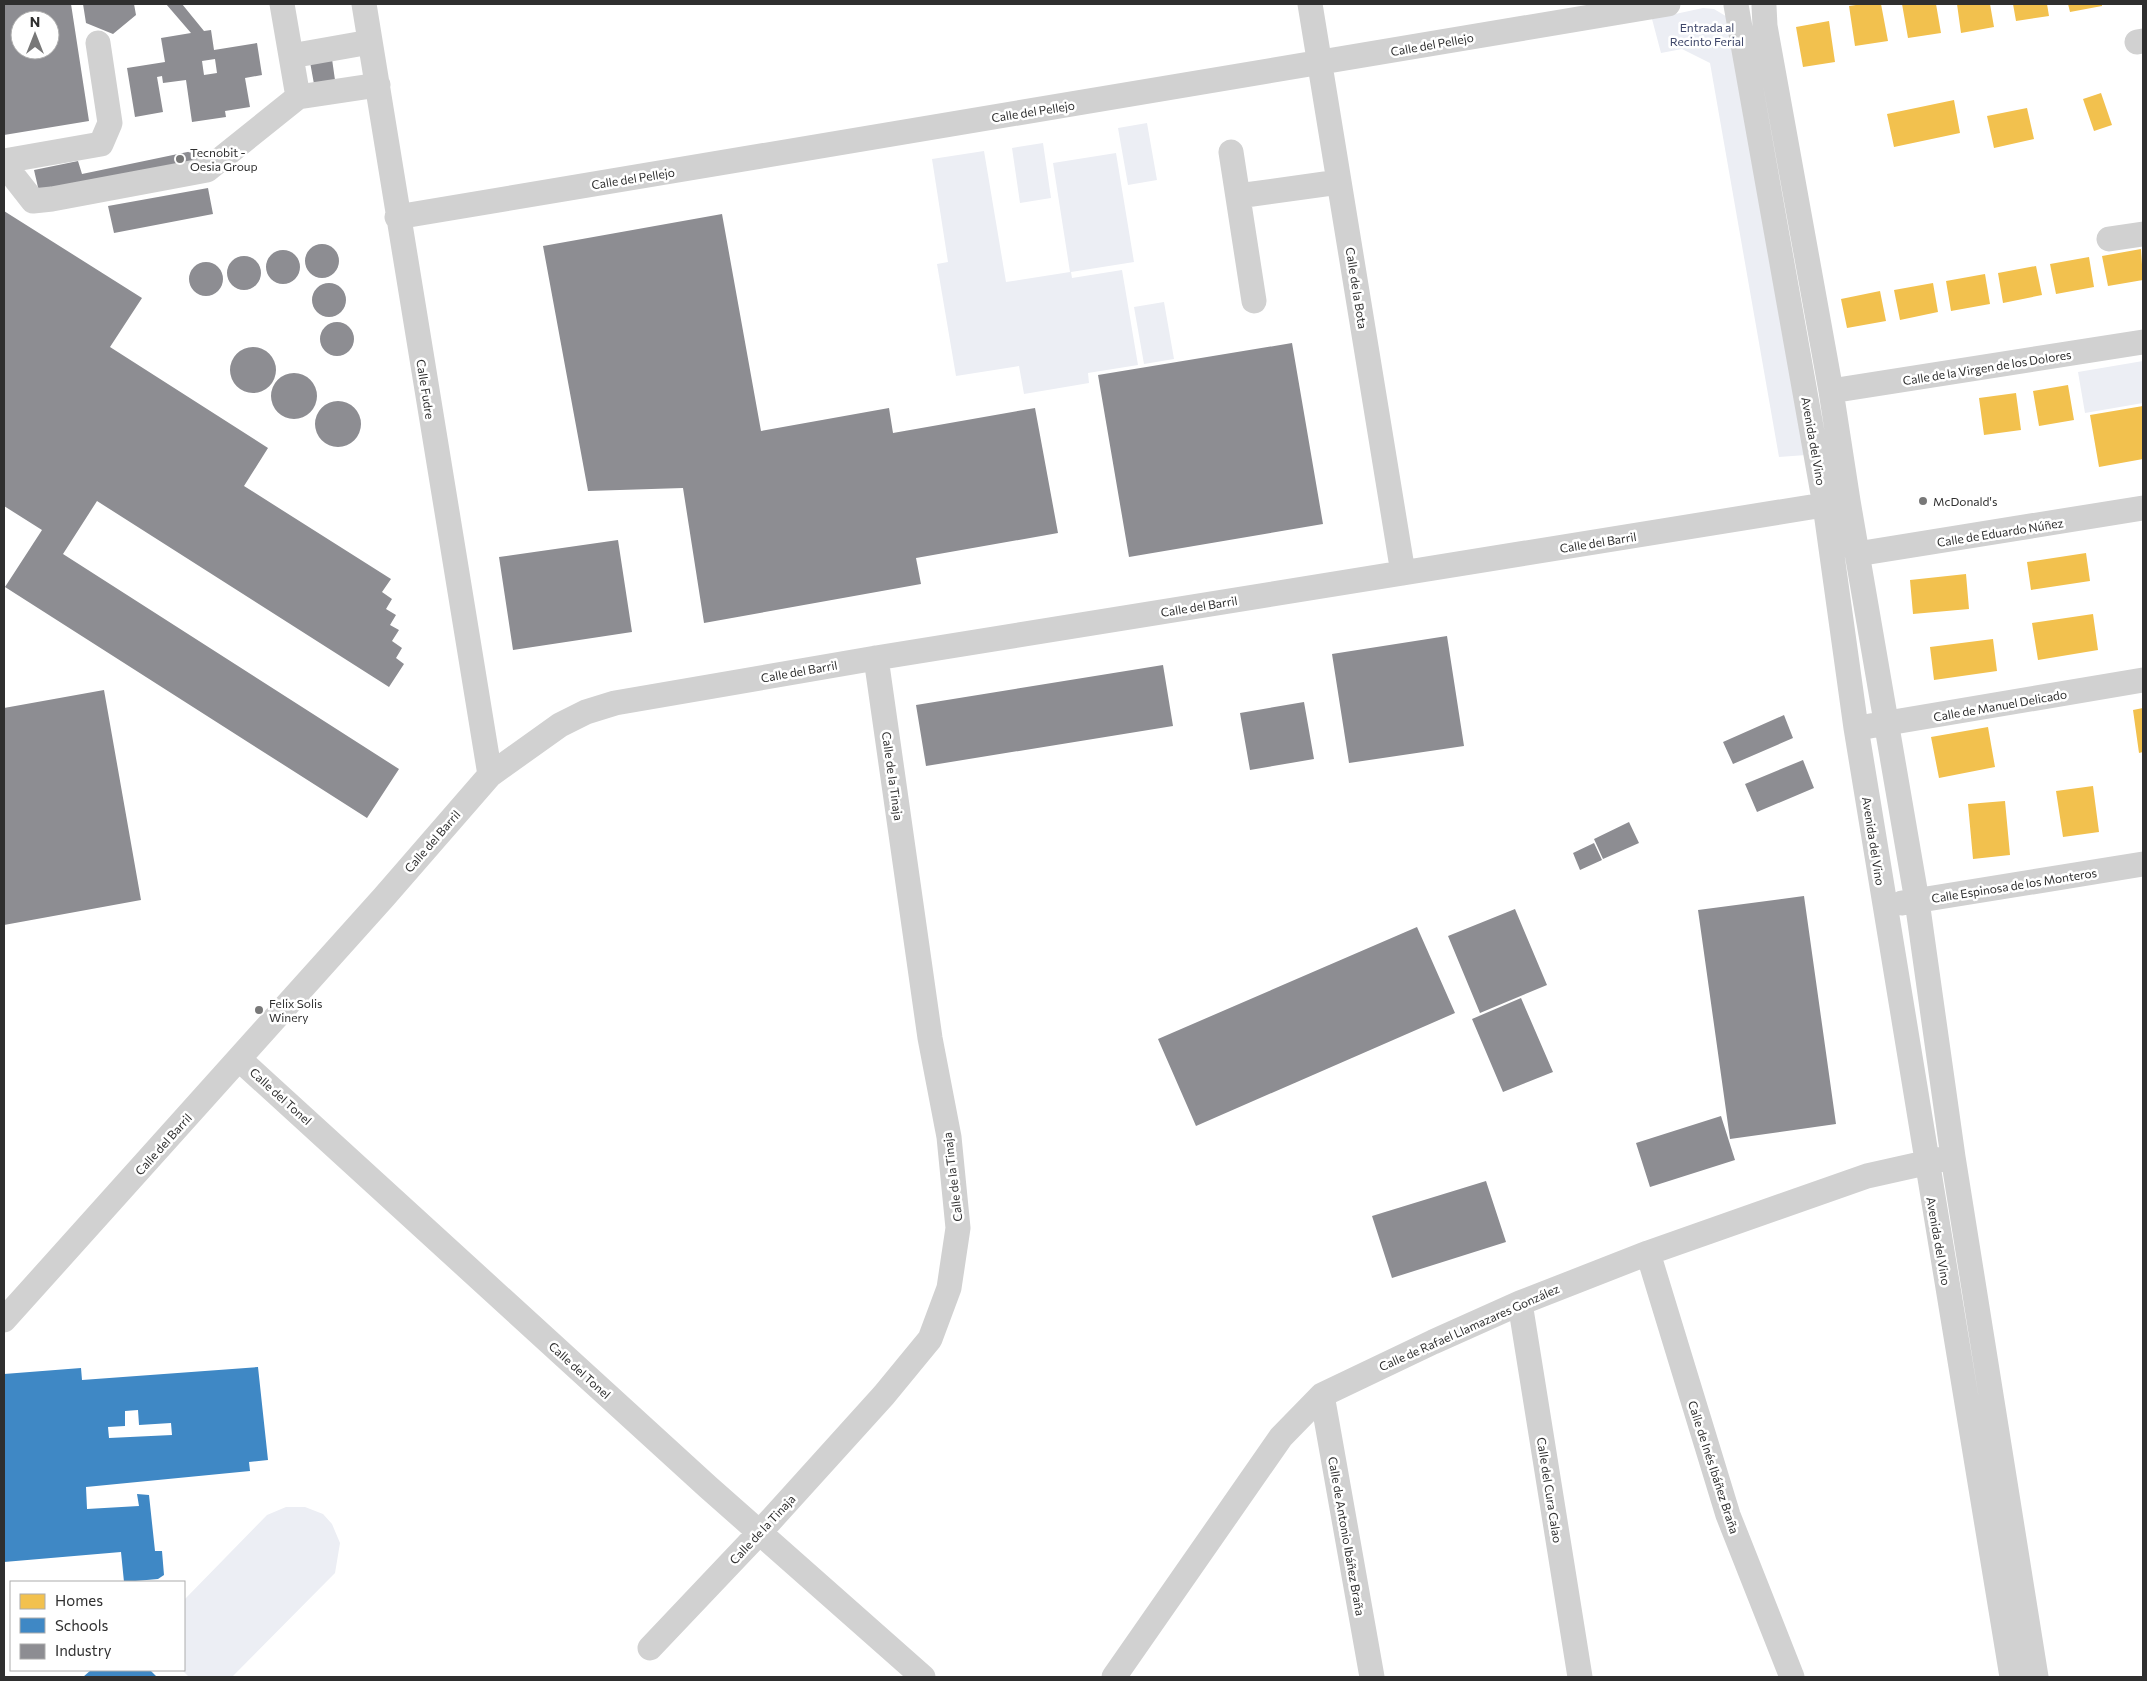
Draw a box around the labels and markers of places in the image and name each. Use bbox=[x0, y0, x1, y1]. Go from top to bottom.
place label: Tecnobit - Oesia Group bbox=[190, 145, 258, 173]
marker: Tecnobit - Oesia Group bbox=[174, 153, 186, 165]
place label: McDonald's bbox=[1933, 494, 1997, 508]
marker: McDonald's bbox=[1917, 495, 1929, 507]
place label: Felix Solis Winery bbox=[269, 996, 323, 1024]
marker: Felix Solis Winery bbox=[253, 1004, 265, 1016]

